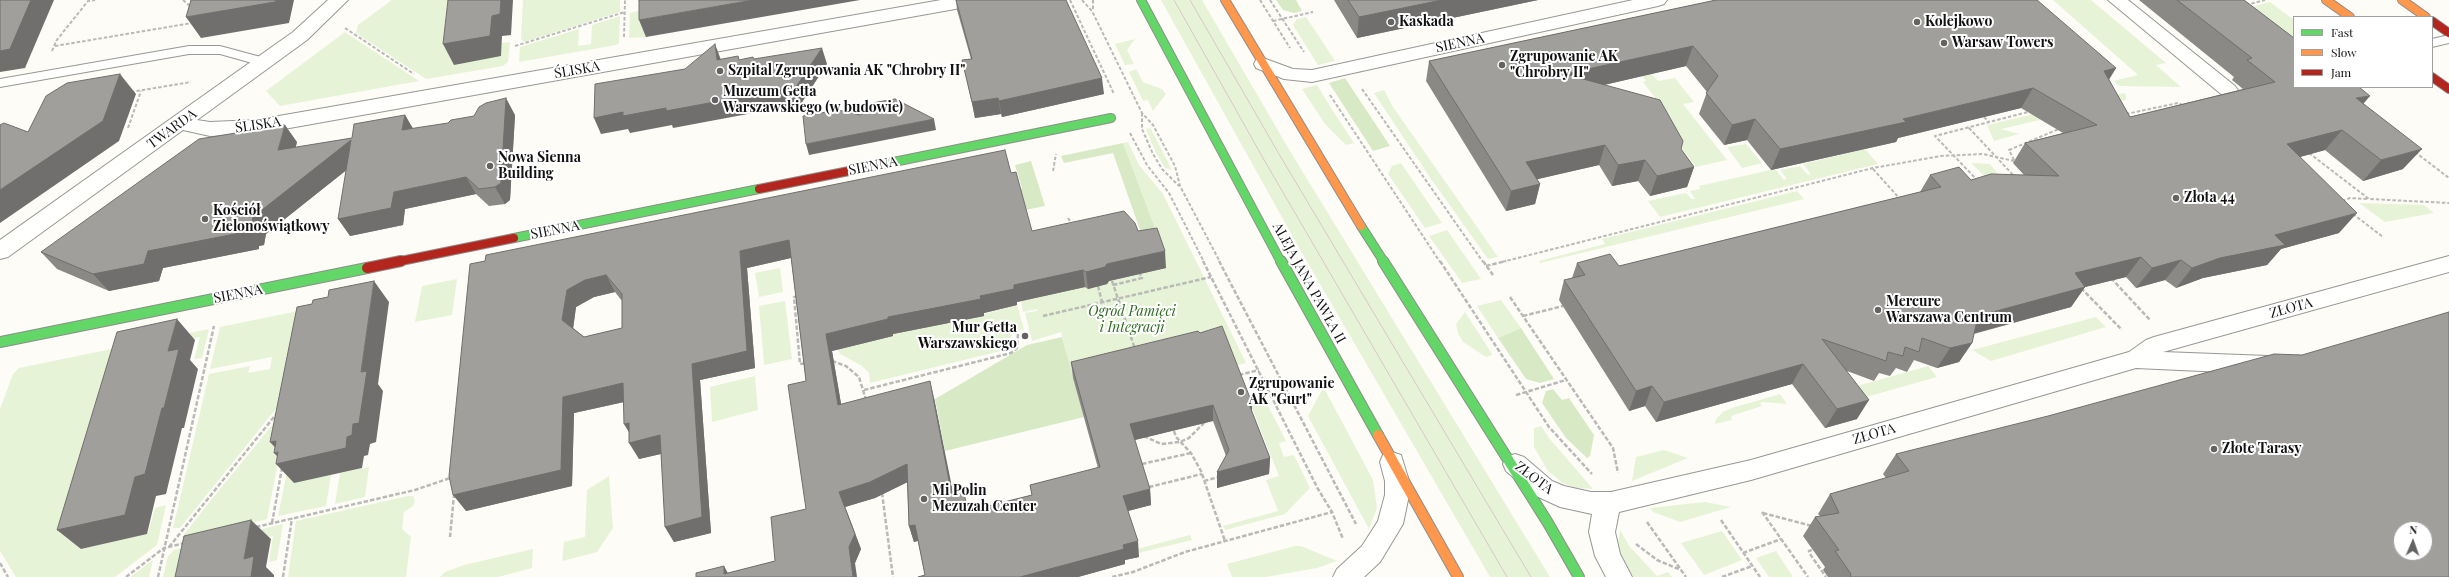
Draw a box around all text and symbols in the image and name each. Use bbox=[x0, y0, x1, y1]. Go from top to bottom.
place label: Kaskada bbox=[1399, 14, 1454, 30]
place label: Kolejkowo bbox=[1925, 14, 1992, 30]
legend bbox=[2293, 16, 2433, 88]
marker: Kaskada bbox=[1386, 17, 1396, 27]
marker: Kolejkowo bbox=[1912, 17, 1922, 27]
text: Fast bbox=[2331, 24, 2353, 40]
street label: SIENNA bbox=[1434, 30, 1486, 56]
place label: Warsaw Towers bbox=[1952, 35, 2054, 51]
marker: Warsaw Towers bbox=[1939, 38, 1949, 48]
text: Slow bbox=[2331, 44, 2357, 60]
place label: Zgrupowanie AK "Chrobry II" bbox=[1510, 49, 1618, 82]
street label: ŚLISKA bbox=[553, 58, 601, 82]
marker: Zgrupowanie AK "Chrobry II" bbox=[1497, 60, 1507, 70]
place label: Szpital Zgrupowania AK "Chrobry II" bbox=[728, 63, 965, 79]
text: Jam bbox=[2331, 64, 2351, 80]
marker: Szpital Zgrupowania AK "Chrobry II" bbox=[715, 66, 725, 76]
place label: Muzeum Getta Warszawskiego (w budowie) bbox=[723, 84, 903, 116]
marker: Muzeum Getta Warszawskiego (w budowie) bbox=[710, 95, 720, 105]
street label: TWARDA bbox=[144, 106, 200, 152]
street label: ŚLISKA bbox=[234, 113, 282, 137]
place label: Nowa Sienna Building bbox=[498, 150, 581, 182]
street label: SIENNA bbox=[847, 153, 899, 179]
marker: Nowa Sienna Building bbox=[485, 161, 495, 171]
place label: Złota 44 bbox=[2184, 190, 2235, 206]
marker: Złota 44 bbox=[2171, 193, 2181, 203]
place label: Kościół Zielonoświątkowy bbox=[213, 203, 329, 236]
marker: Kościół Zielonoświątkowy bbox=[200, 214, 210, 224]
street label: SIENNA bbox=[529, 217, 581, 243]
street label: ALEJA JANA PAWŁA II bbox=[1269, 220, 1349, 346]
street label: SIENNA bbox=[212, 281, 264, 307]
place label: Mercure Warszawa Centrum bbox=[1886, 294, 2012, 326]
street label: ZŁOTA bbox=[2268, 294, 2314, 322]
park label: Ogród Pamięci i Integracji bbox=[1088, 304, 1176, 336]
marker: Mercure Warszawa Centrum bbox=[1873, 305, 1883, 315]
place label: Mur Getta Warszawskiego bbox=[918, 320, 1017, 352]
marker: Mur Getta Warszawskiego bbox=[1020, 331, 1030, 341]
place label: Zgrupowanie AK "Gurt" bbox=[1249, 376, 1335, 408]
marker: Zgrupowanie AK "Gurt" bbox=[1236, 387, 1246, 397]
street label: ZŁOTA bbox=[1851, 420, 1897, 448]
place label: Złote Tarasy bbox=[2222, 441, 2302, 457]
marker: Złote Tarasy bbox=[2209, 444, 2219, 454]
street label: ZŁOTA bbox=[1511, 458, 1557, 498]
place label: Mi Polin Mezuzah Center bbox=[932, 483, 1036, 516]
marker: Mi Polin Mezuzah Center bbox=[919, 494, 929, 504]
north arrow bbox=[2393, 521, 2433, 561]
text: N bbox=[2409, 522, 2418, 537]

